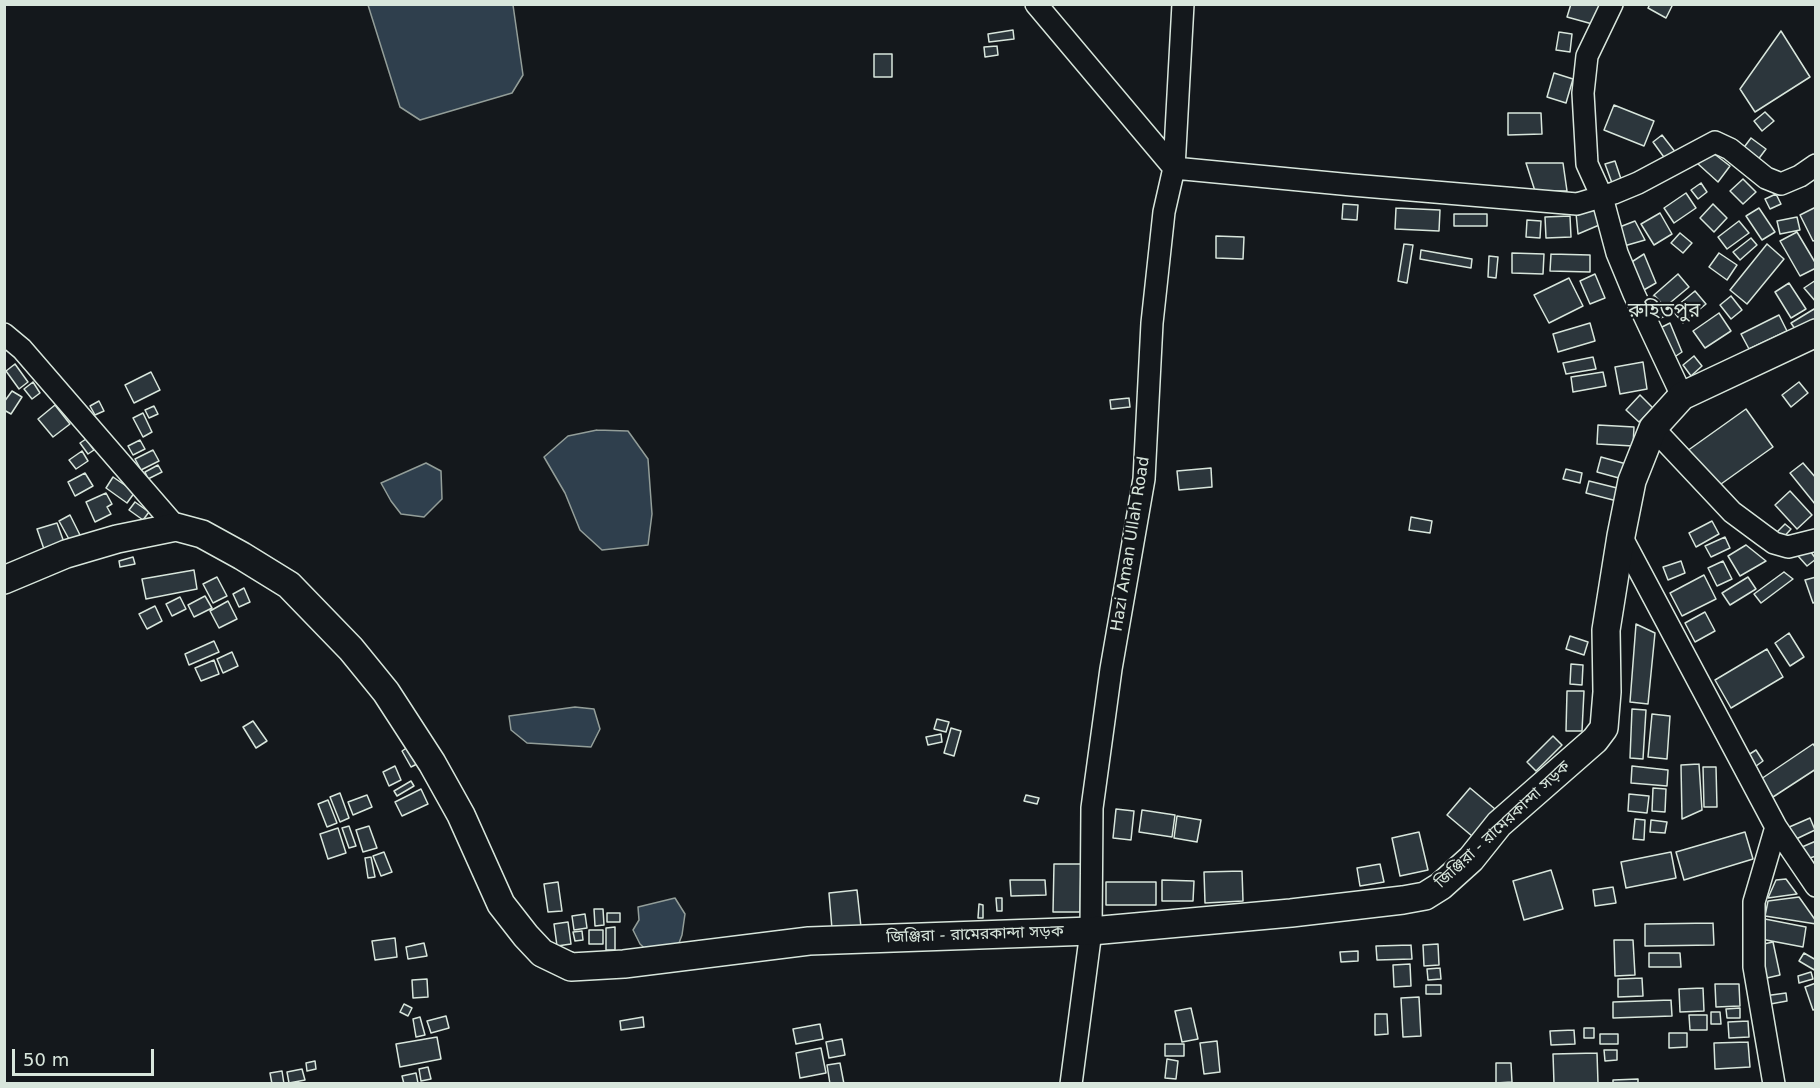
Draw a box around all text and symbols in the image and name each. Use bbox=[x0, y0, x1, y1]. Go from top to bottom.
district label: রুহিতপুর bbox=[1628, 300, 1700, 324]
street label: Hazi Aman Ullah Road bbox=[1108, 455, 1154, 633]
street label: জিঞ্জিরা - রামেরকান্দা সড়ক bbox=[1432, 757, 1574, 893]
street label: জিঞ্জিরা - রামেরকান্দা সড়ক bbox=[886, 922, 1064, 948]
scale bar bbox=[15, 1037, 158, 1075]
text: 50 m bbox=[23, 1049, 69, 1070]

